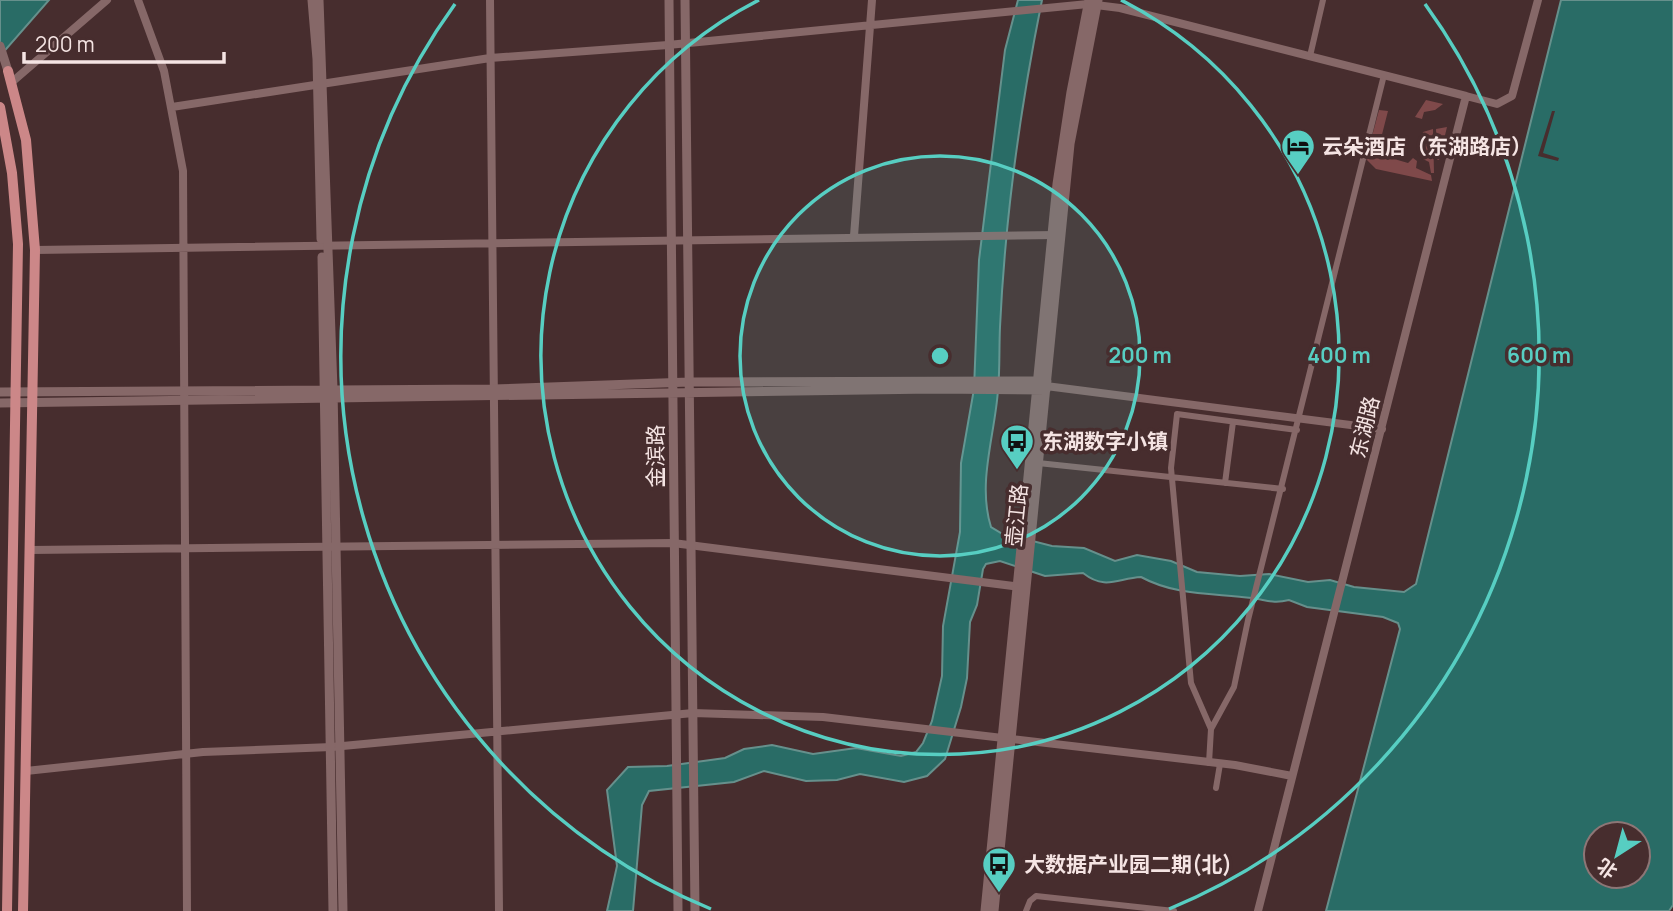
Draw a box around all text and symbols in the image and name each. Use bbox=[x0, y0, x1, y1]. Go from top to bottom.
scale bar bbox=[24, 21, 224, 65]
text: 200 m bbox=[35, 30, 95, 58]
hotel icon: 云朵酒店（东湖路店） bbox=[1279, 127, 1317, 176]
place label: 云朵酒店（东湖路店） bbox=[1322, 132, 1532, 160]
text: 200 m bbox=[1108, 341, 1172, 369]
text: 400 m bbox=[1307, 341, 1371, 369]
text: 600 m bbox=[1507, 341, 1571, 369]
centre of rings bbox=[928, 344, 952, 368]
street label: 东湖路 bbox=[1343, 393, 1385, 461]
bus stop icon: 东湖数字小镇 bbox=[998, 422, 1036, 471]
street label: 金滨路 bbox=[641, 425, 669, 488]
place label: 东湖数字小镇 bbox=[1042, 427, 1168, 455]
street label: 壶江路 bbox=[999, 482, 1033, 548]
north arrow bbox=[1582, 820, 1652, 890]
bus stop icon: 大数据产业园二期(北) bbox=[980, 845, 1018, 894]
place label: 大数据产业园二期(北) bbox=[1024, 850, 1232, 878]
text: 北 bbox=[1592, 853, 1622, 885]

